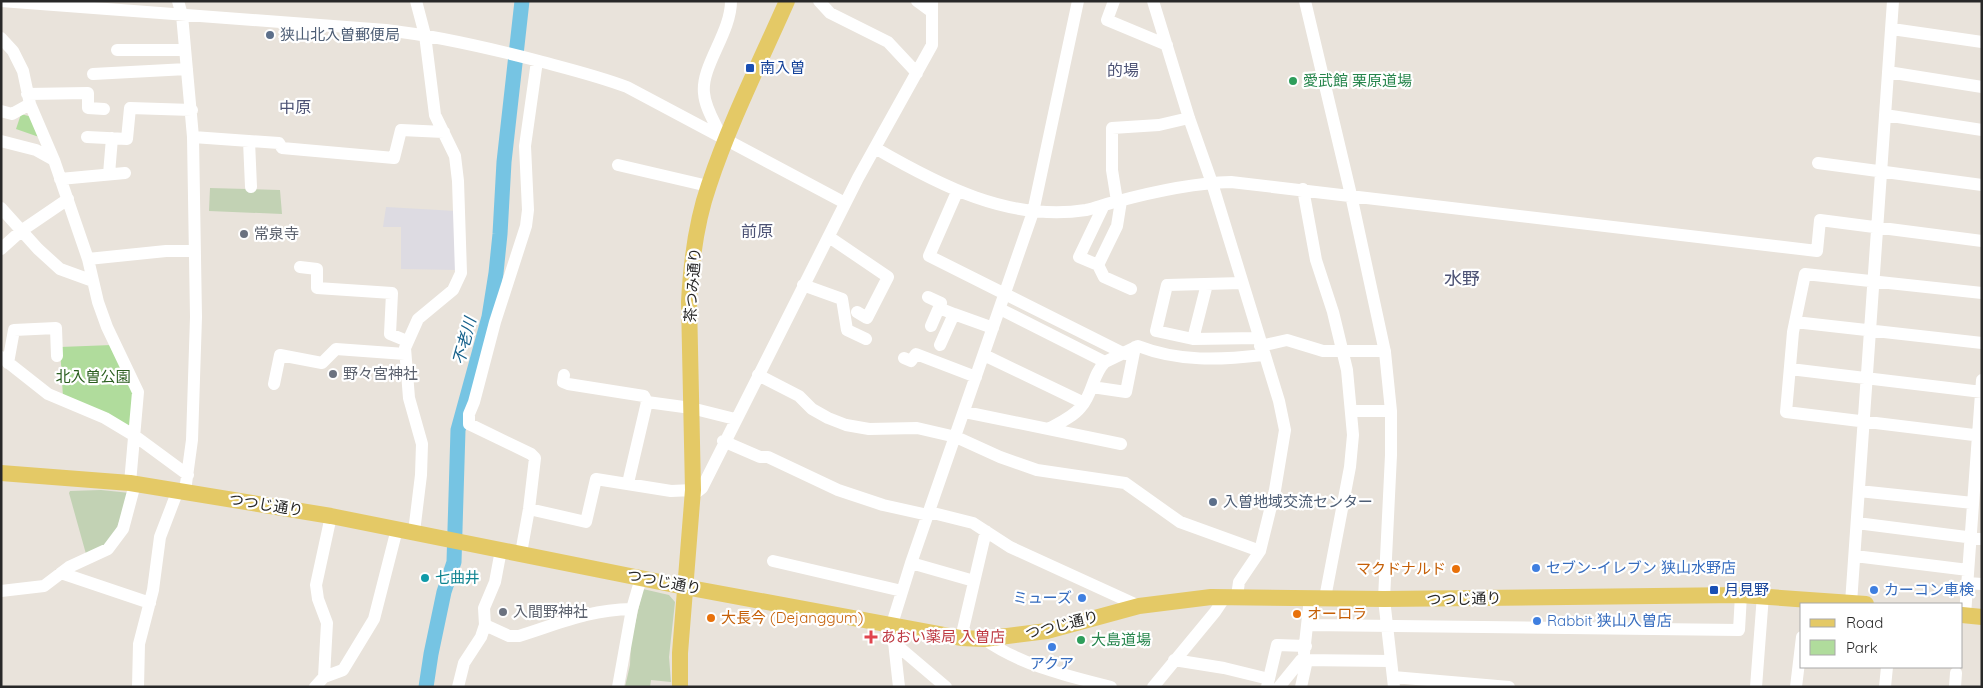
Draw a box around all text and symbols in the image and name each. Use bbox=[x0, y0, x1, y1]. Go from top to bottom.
place label: 狭山北入曽郵便局 bbox=[280, 25, 400, 44]
marker: 狭山北入曽郵便局 bbox=[264, 29, 276, 41]
place label: 南入曽 bbox=[760, 58, 805, 77]
district label: 的場 bbox=[1107, 60, 1139, 80]
marker: 南入曽 bbox=[744, 62, 756, 74]
place label: 愛武館 栗原道場 bbox=[1303, 71, 1412, 90]
marker: 愛武館 栗原道場 bbox=[1287, 75, 1299, 87]
district label: 中原 bbox=[279, 97, 311, 117]
district label: 前原 bbox=[741, 221, 773, 241]
place label: 常泉寺 bbox=[254, 224, 299, 243]
marker: 常泉寺 bbox=[238, 228, 250, 240]
street label: 茶つみ通り bbox=[680, 247, 705, 323]
district label: 水野 bbox=[1444, 267, 1480, 290]
water label: 不老川 bbox=[448, 313, 480, 367]
place label: 野々宮神社 bbox=[343, 364, 418, 383]
park label: 北入曽公園 bbox=[55, 367, 131, 386]
marker: 野々宮神社 bbox=[327, 368, 339, 380]
street label: つつじ通り bbox=[228, 489, 305, 520]
place label: 入曽地域交流センター bbox=[1223, 492, 1373, 511]
marker: 入曽地域交流センター bbox=[1207, 496, 1219, 508]
place label: セブン-イレブン 狭山水野店 bbox=[1546, 558, 1736, 577]
place label: マクドナルド bbox=[1356, 559, 1446, 578]
marker: セブン-イレブン 狭山水野店 bbox=[1530, 562, 1542, 574]
marker: マクドナルド bbox=[1450, 563, 1462, 575]
street label: つつじ通り bbox=[625, 565, 703, 598]
place label: 七曲井 bbox=[435, 568, 480, 587]
marker: 七曲井 bbox=[419, 572, 431, 584]
place label: 月見野 bbox=[1724, 580, 1769, 599]
place label: カーコン車検 bbox=[1884, 580, 1974, 599]
marker: 月見野 bbox=[1708, 584, 1720, 596]
marker: カーコン車検 bbox=[1868, 584, 1880, 596]
place label: ミューズ bbox=[1013, 588, 1072, 607]
street label: つつじ通り bbox=[1426, 588, 1502, 609]
marker: ミューズ bbox=[1076, 592, 1088, 604]
place label: 入間野神社 bbox=[513, 602, 588, 621]
legend bbox=[1800, 603, 1963, 668]
place label: オーロラ bbox=[1307, 604, 1367, 623]
marker: 入間野神社 bbox=[497, 606, 509, 618]
street label: つつじ通り bbox=[1023, 606, 1101, 643]
place label: 大長今 (Dejanggum) bbox=[721, 608, 863, 627]
marker: オーロラ bbox=[1291, 608, 1303, 620]
place label: Rabbit 狭山入曽店 bbox=[1547, 611, 1672, 630]
marker: 大長今 (Dejanggum) bbox=[705, 612, 717, 624]
text: Road bbox=[1846, 613, 1883, 632]
marker: Rabbit 狭山入曽店 bbox=[1531, 615, 1543, 627]
place label: あおい薬局 入曽店 bbox=[881, 627, 1005, 646]
place label: 大島道場 bbox=[1091, 630, 1151, 649]
marker: あおい薬局 入曽店 bbox=[865, 631, 877, 643]
marker: 大島道場 bbox=[1075, 634, 1087, 646]
text: Park bbox=[1846, 638, 1878, 657]
marker: アクア bbox=[1046, 641, 1058, 653]
place label: アクア bbox=[1030, 654, 1074, 673]

